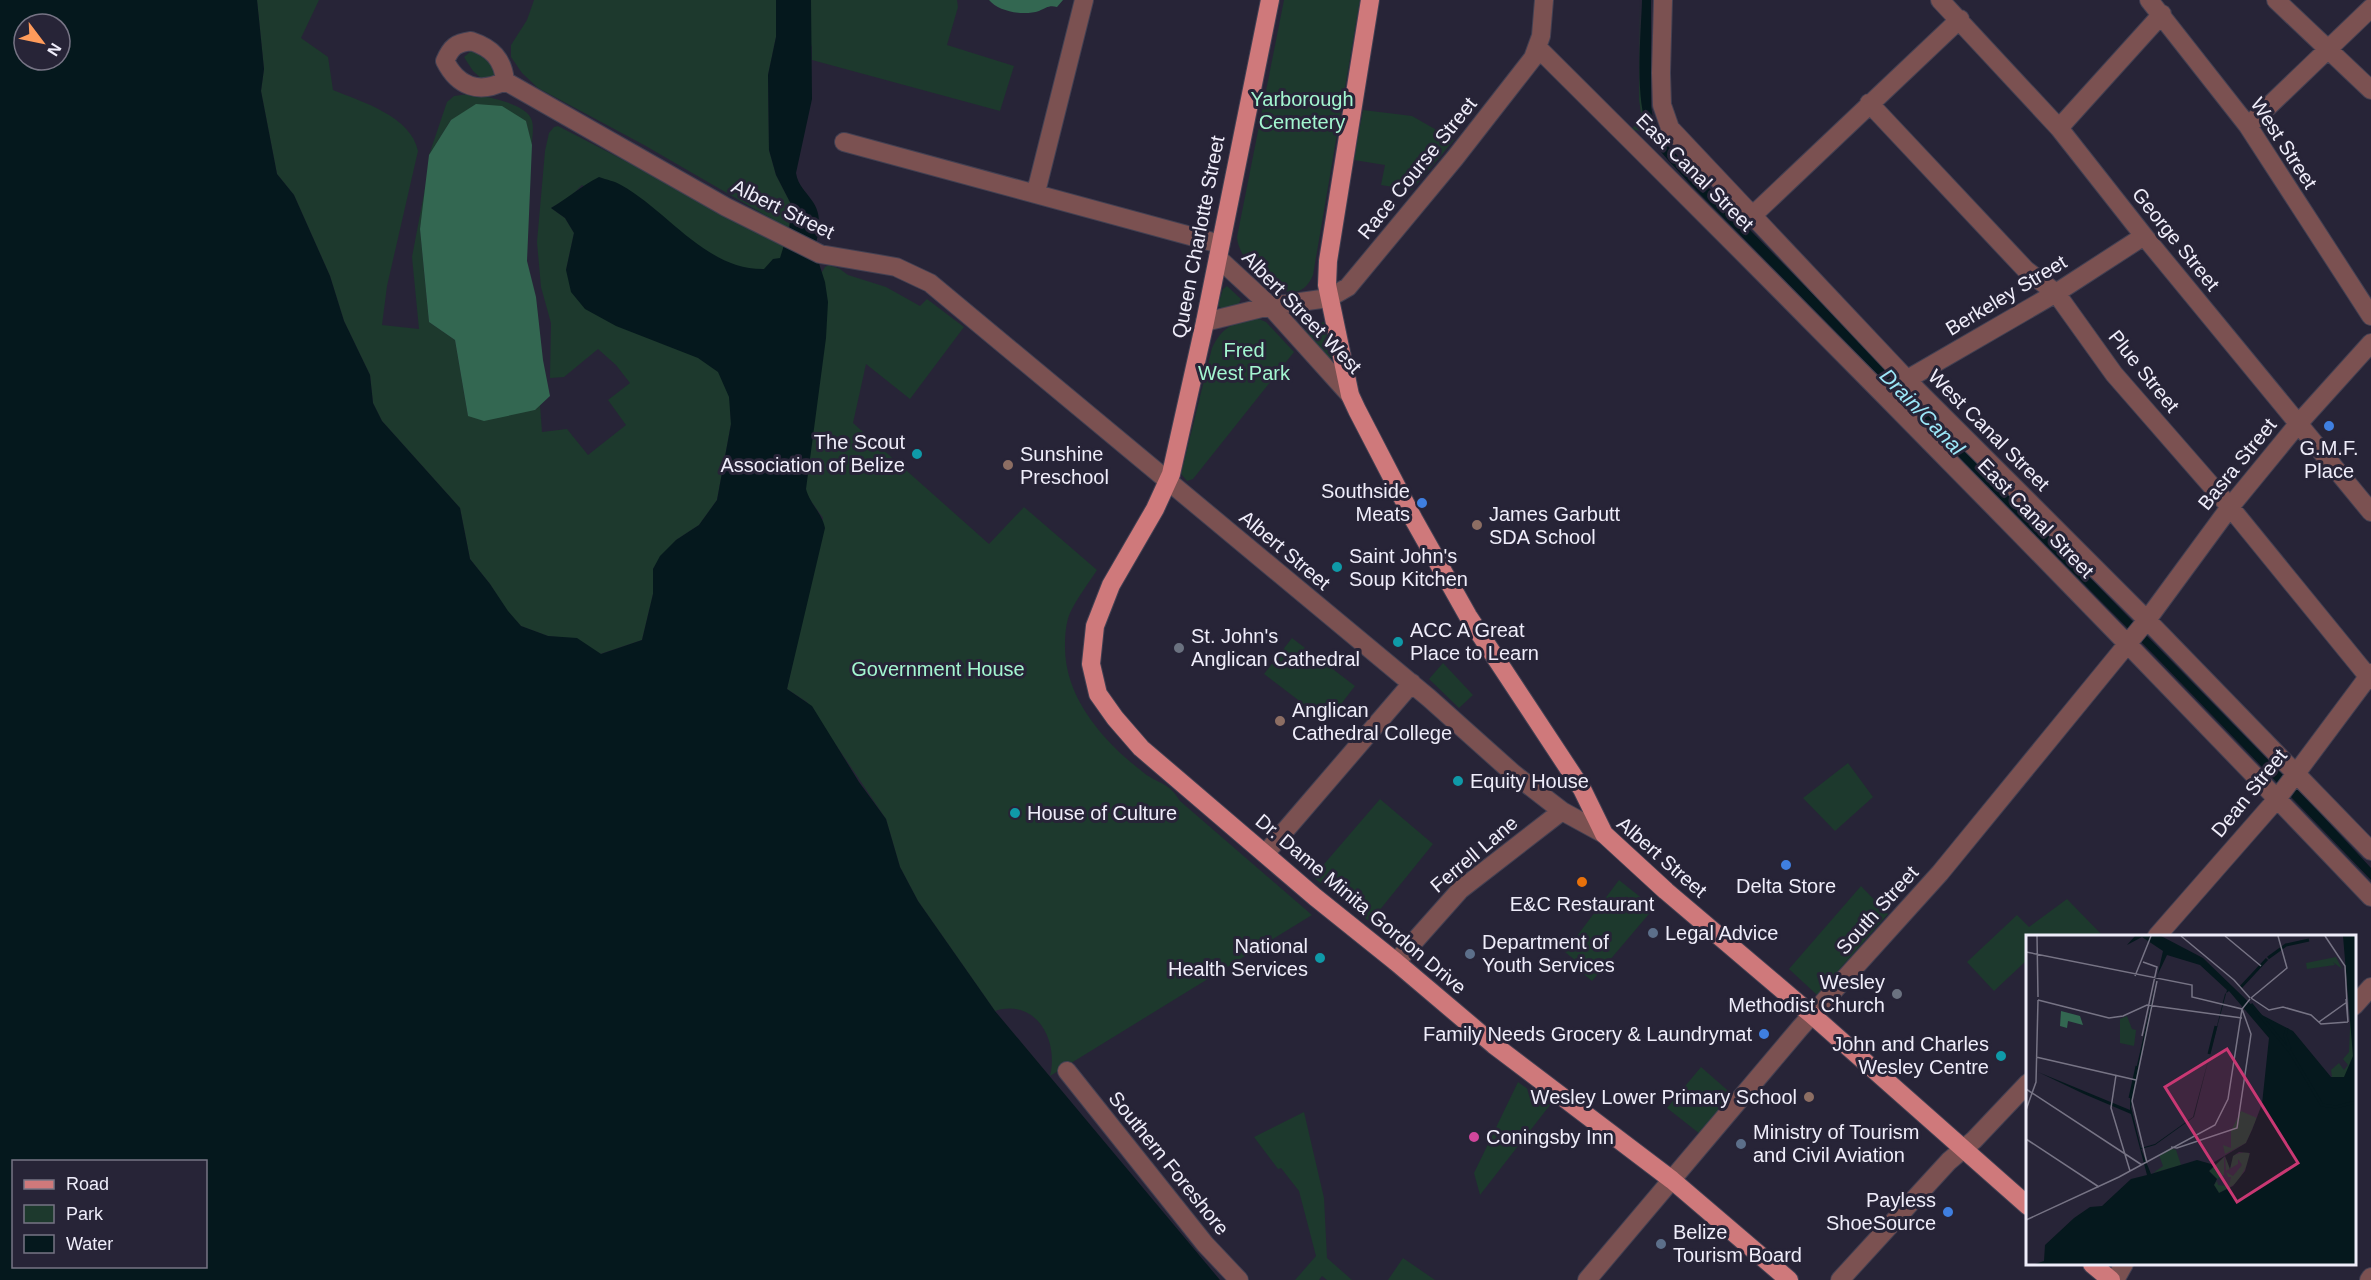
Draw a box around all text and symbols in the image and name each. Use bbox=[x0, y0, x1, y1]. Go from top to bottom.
north arrow bbox=[12, 12, 72, 72]
text: N bbox=[44, 40, 65, 59]
park label: Yarborough Cemetery bbox=[1250, 88, 1354, 133]
street label: Race Course Street bbox=[1353, 92, 1481, 243]
street label: West Street bbox=[2246, 93, 2322, 193]
street label: East Canal Street bbox=[1632, 109, 1759, 236]
street label: Queen Charlotte Street bbox=[1168, 134, 1229, 340]
street label: Albert Street bbox=[728, 175, 838, 243]
street label: George Street bbox=[2128, 183, 2224, 295]
street label: Albert Street West bbox=[1238, 246, 1366, 378]
street label: Berkeley Street bbox=[1942, 250, 2071, 340]
street label: Plue Street bbox=[2104, 326, 2184, 417]
park label: Fred West Park bbox=[1198, 339, 1291, 384]
water label: Drain/Canal bbox=[1876, 364, 1970, 460]
street label: West Canal Street bbox=[1924, 365, 2054, 495]
street label: Basra Street bbox=[2193, 414, 2281, 514]
marker: G.M.F. Place bbox=[2322, 419, 2336, 433]
place label: The Scout Association of Belize bbox=[720, 431, 905, 476]
place label: G.M.F. Place bbox=[2300, 437, 2358, 482]
place label: Sunshine Preschool bbox=[1020, 443, 1109, 488]
marker: The Scout Association of Belize bbox=[910, 447, 924, 461]
street label: East Canal Street bbox=[1974, 454, 2099, 582]
marker: Sunshine Preschool bbox=[1001, 458, 1015, 472]
place label: Southside Meats bbox=[1321, 480, 1410, 525]
marker: Southside Meats bbox=[1415, 496, 1429, 510]
place label: James Garbutt SDA School bbox=[1489, 503, 1621, 548]
street label: Albert Street bbox=[1235, 506, 1335, 594]
marker: James Garbutt SDA School bbox=[1470, 518, 1484, 532]
place label: Saint John's Soup Kitchen bbox=[1349, 545, 1468, 590]
marker: Saint John's Soup Kitchen bbox=[1330, 560, 1344, 574]
place label: ACC A Great Place to Learn bbox=[1410, 619, 1539, 664]
place label: St. John's Anglican Cathedral bbox=[1191, 625, 1360, 670]
marker: ACC A Great Place to Learn bbox=[1391, 635, 1405, 649]
marker: St. John's Anglican Cathedral bbox=[1172, 641, 1186, 655]
park label: Government House bbox=[851, 658, 1025, 680]
place label: Anglican Cathedral College bbox=[1292, 699, 1452, 744]
marker: Anglican Cathedral College bbox=[1273, 714, 1287, 728]
street label: Dean Street bbox=[2207, 744, 2291, 841]
place label: Equity House bbox=[1470, 770, 1589, 792]
marker: Equity House bbox=[1451, 774, 1465, 788]
place label: House of Culture bbox=[1027, 802, 1177, 824]
marker: House of Culture bbox=[1008, 806, 1022, 820]
street label: Dr. Dame Minita Gordon Drive bbox=[1251, 809, 1471, 999]
street label: Ferrell Lane bbox=[1426, 811, 1522, 897]
street label: Albert Street bbox=[1613, 812, 1711, 902]
marker: Delta Store bbox=[1779, 858, 1793, 872]
street label: South Street bbox=[1832, 861, 1923, 959]
marker: E&C Restaurant bbox=[1575, 875, 1589, 889]
place label: Delta Store bbox=[1736, 875, 1836, 897]
place label: E&C Restaurant bbox=[1510, 893, 1655, 915]
place label: Legal Advice bbox=[1665, 922, 1778, 944]
marker: Legal Advice bbox=[1646, 926, 1660, 940]
place label: Department of Youth Services bbox=[1482, 931, 1615, 976]
place label: National Health Services bbox=[1168, 935, 1308, 980]
inset map bbox=[2026, 935, 2356, 1265]
marker: Department of Youth Services bbox=[1463, 947, 1477, 961]
marker: National Health Services bbox=[1313, 951, 1327, 965]
place label: Wesley Methodist Church bbox=[1728, 971, 1885, 1016]
marker: Wesley Methodist Church bbox=[1890, 987, 1904, 1001]
place label: Family Needs Grocery & Laundrymat bbox=[1423, 1023, 1752, 1045]
marker: Family Needs Grocery & Laundrymat bbox=[1757, 1027, 1771, 1041]
place label: John and Charles Wesley Centre bbox=[1832, 1033, 1989, 1078]
marker: John and Charles Wesley Centre bbox=[1994, 1049, 2008, 1063]
place label: Wesley Lower Primary School bbox=[1531, 1086, 1797, 1108]
street label: Southern Foreshore bbox=[1104, 1087, 1234, 1239]
marker: Wesley Lower Primary School bbox=[1802, 1090, 1816, 1104]
place label: Ministry of Tourism and Civil Aviation bbox=[1753, 1121, 1919, 1166]
place label: Coningsby Inn bbox=[1486, 1126, 1614, 1148]
marker: Coningsby Inn bbox=[1467, 1130, 1481, 1144]
marker: Ministry of Tourism and Civil Aviation bbox=[1734, 1137, 1748, 1151]
legend bbox=[12, 1160, 207, 1268]
text: Road bbox=[66, 1174, 109, 1194]
place label: Payless ShoeSource bbox=[1826, 1189, 1936, 1234]
text: Park bbox=[66, 1204, 104, 1224]
marker: Payless ShoeSource bbox=[1941, 1205, 1955, 1219]
place label: Belize Tourism Board bbox=[1673, 1221, 1802, 1266]
text: Water bbox=[66, 1234, 113, 1254]
marker: Belize Tourism Board bbox=[1654, 1237, 1668, 1251]

